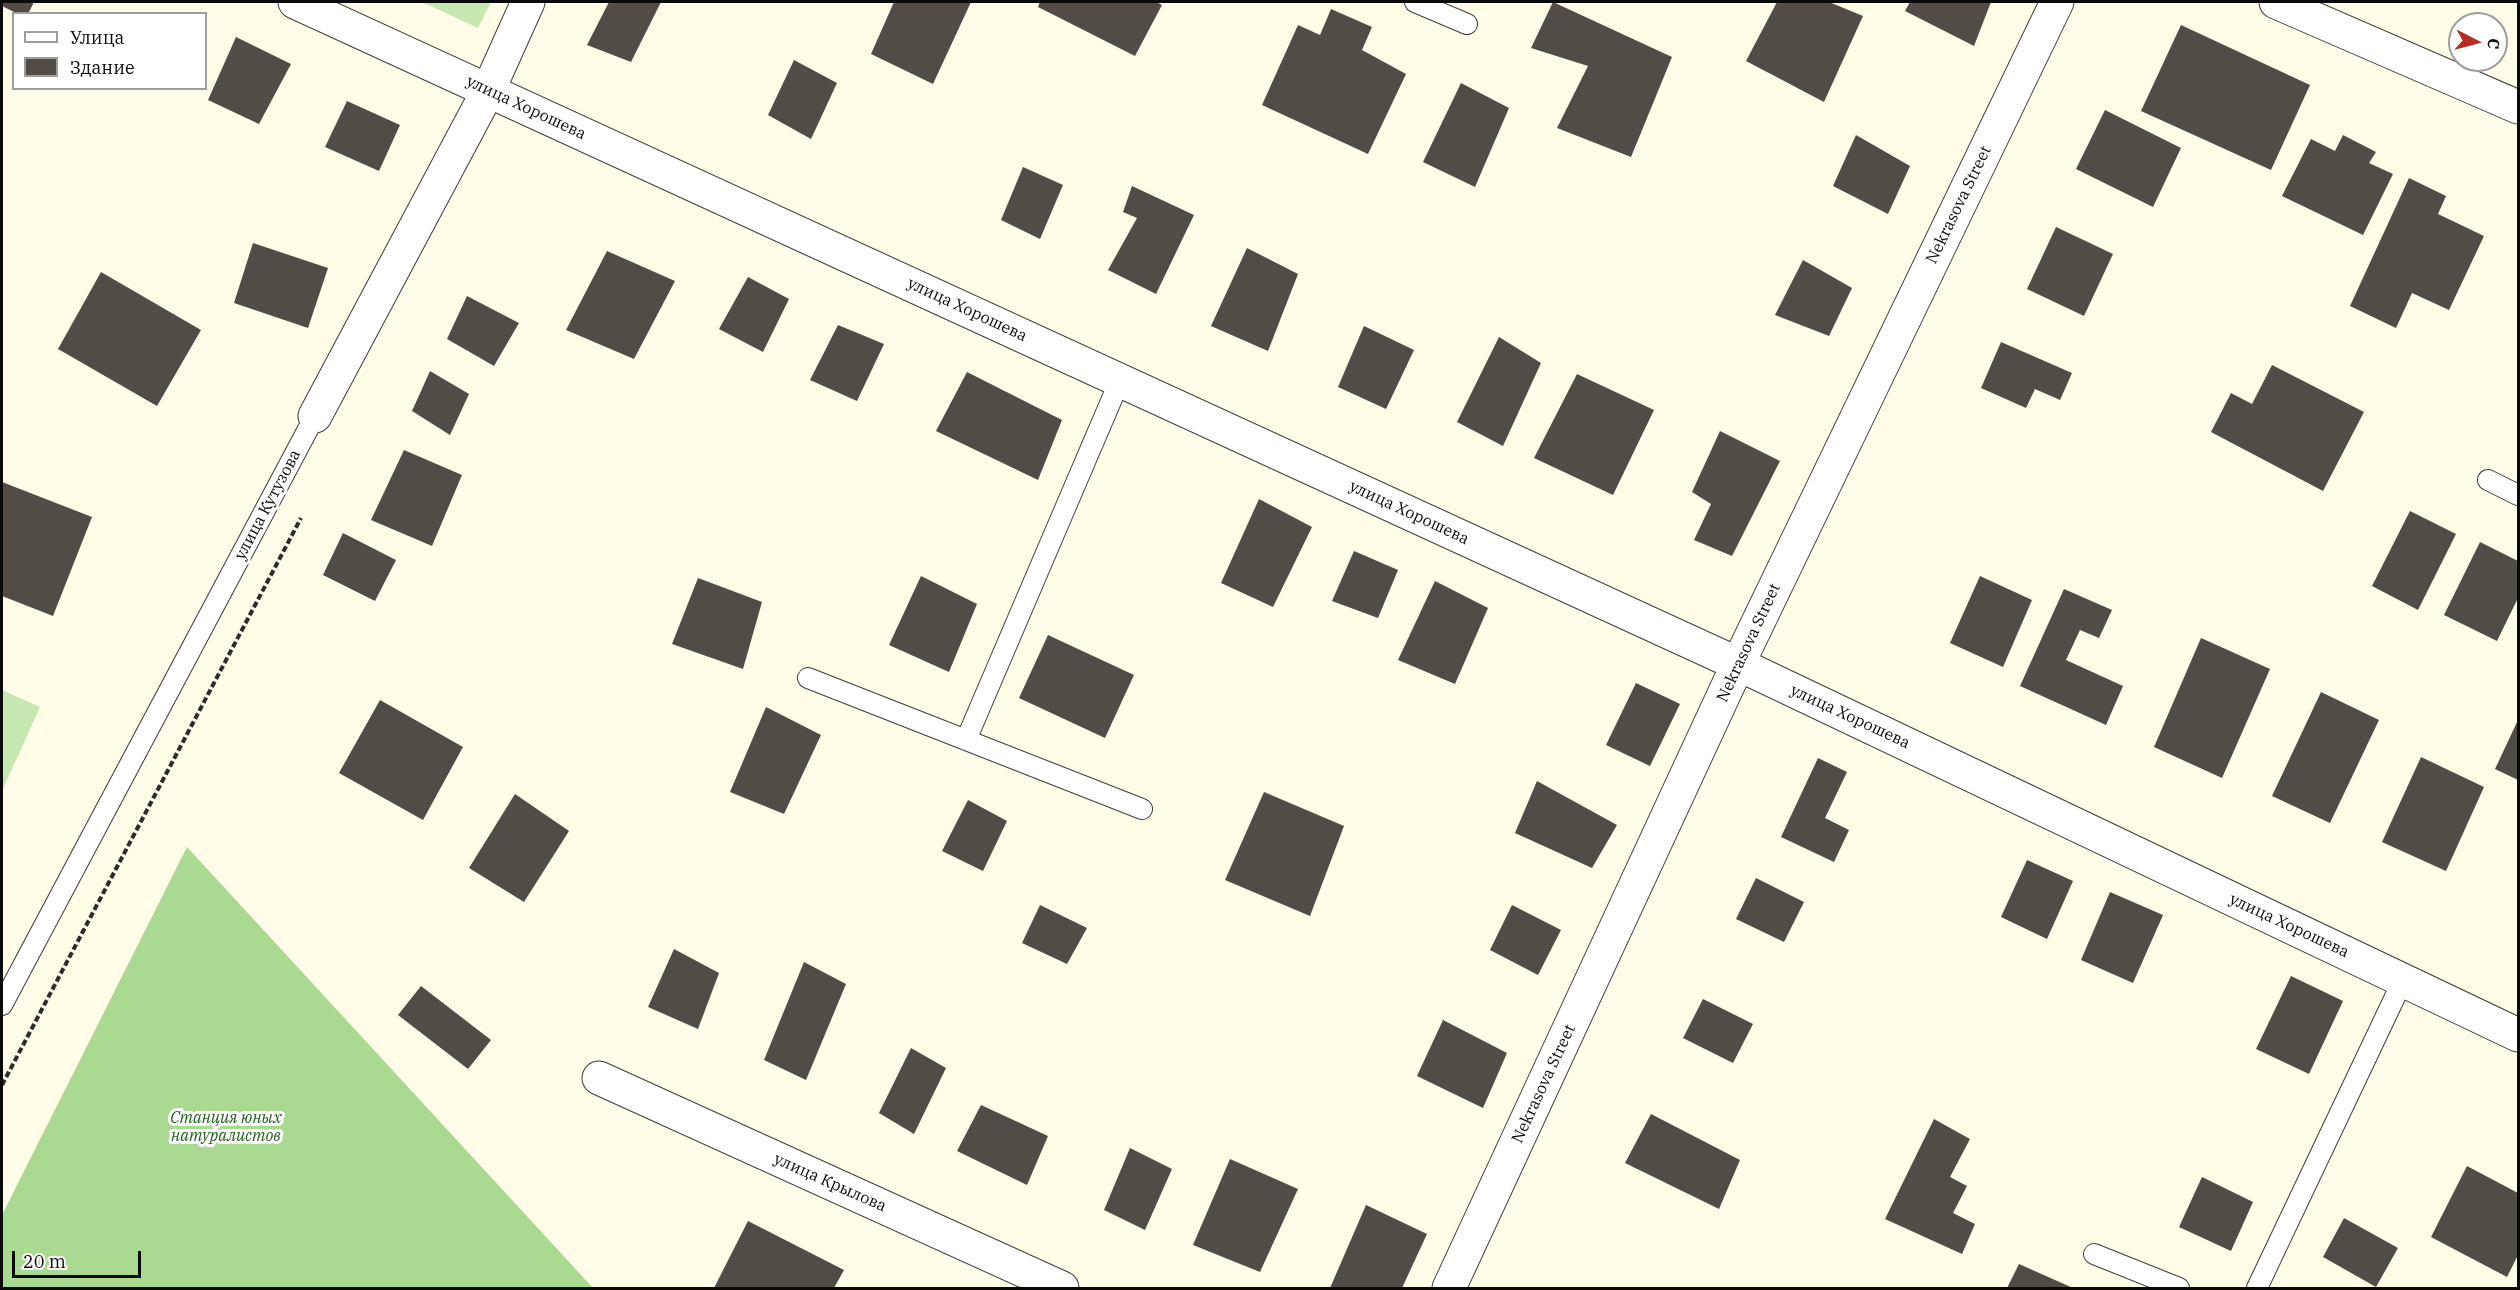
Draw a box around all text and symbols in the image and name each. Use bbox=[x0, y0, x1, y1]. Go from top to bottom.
legend bbox=[12, 12, 207, 90]
north arrow bbox=[2448, 12, 2508, 72]
text: Улица bbox=[70, 26, 124, 49]
text: С bbox=[2483, 37, 2504, 50]
text: Здание bbox=[70, 56, 135, 79]
street label: улица Хорошева bbox=[463, 72, 589, 144]
street label: Nekrasova Street bbox=[1922, 143, 1996, 267]
street label: улица Хорошева bbox=[904, 274, 1030, 346]
street label: улица Кутузова bbox=[231, 447, 305, 563]
street label: улица Хорошева bbox=[1346, 477, 1472, 549]
street label: Nekrasova Street bbox=[1713, 581, 1785, 705]
street label: улица Хорошева bbox=[1787, 681, 1913, 753]
street label: улица Хорошева bbox=[2226, 890, 2352, 962]
street label: Nekrasova Street bbox=[1508, 1022, 1580, 1146]
park label: Станция юных натуралистов bbox=[170, 1108, 282, 1146]
street label: улица Крылова bbox=[771, 1150, 889, 1216]
scale bar bbox=[15, 1239, 144, 1277]
text: 20 m bbox=[23, 1250, 66, 1273]

